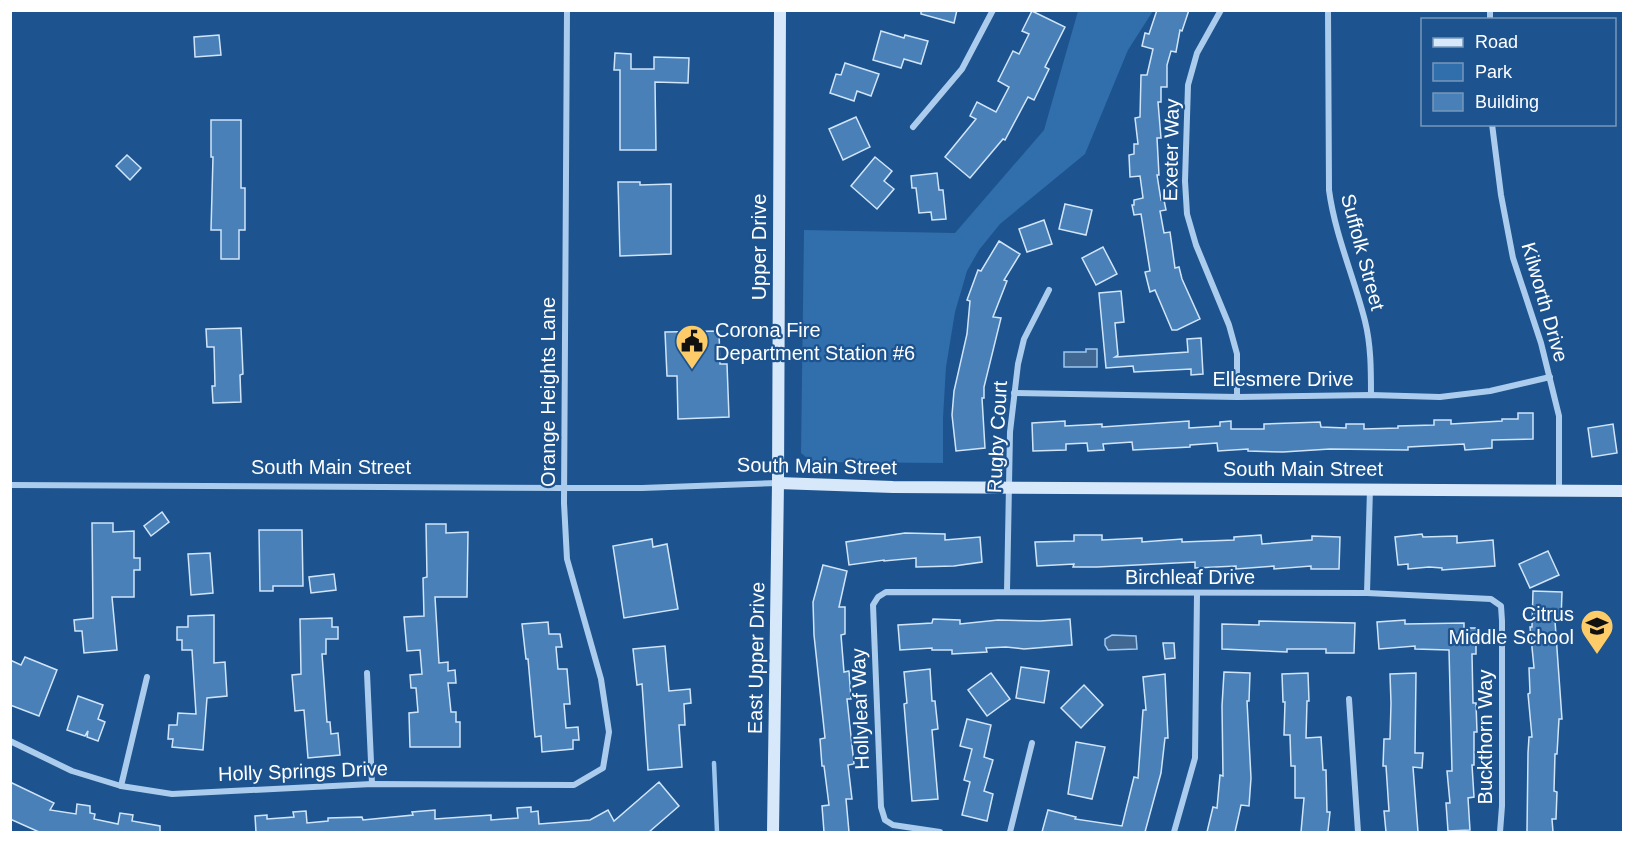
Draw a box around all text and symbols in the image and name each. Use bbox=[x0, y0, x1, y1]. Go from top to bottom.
legend bbox=[1421, 18, 1616, 126]
text: Road bbox=[1475, 32, 1518, 52]
text: Park bbox=[1475, 62, 1513, 82]
text: Building bbox=[1475, 92, 1539, 112]
street label: Exeter Way bbox=[1159, 99, 1183, 201]
street label: Suffolk Street bbox=[1337, 191, 1389, 313]
street label: Upper Drive bbox=[748, 194, 770, 300]
street label: Kilworth Drive bbox=[1517, 240, 1573, 364]
street label: Orange Heights Lane bbox=[537, 297, 559, 487]
place label: Corona Fire Department Station #6 bbox=[715, 319, 915, 364]
public building icon: Corona Fire Department Station #6 bbox=[674, 323, 710, 370]
street label: Ellesmere Drive bbox=[1212, 368, 1354, 390]
street label: Rugby Court bbox=[983, 380, 1011, 494]
street label: South Main Street bbox=[737, 454, 898, 478]
street label: South Main Street bbox=[251, 456, 411, 478]
street label: South Main Street bbox=[1223, 458, 1383, 480]
street label: Birchleaf Drive bbox=[1125, 566, 1255, 588]
street label: East Upper Drive bbox=[744, 582, 768, 734]
place label: Citrus Middle School bbox=[1448, 603, 1574, 648]
school or university icon: Citrus Middle School bbox=[1579, 608, 1615, 655]
street label: Hollyleaf Way bbox=[847, 648, 873, 770]
street label: Buckthorn Way bbox=[1474, 670, 1496, 804]
street label: Holly Springs Drive bbox=[218, 757, 388, 785]

